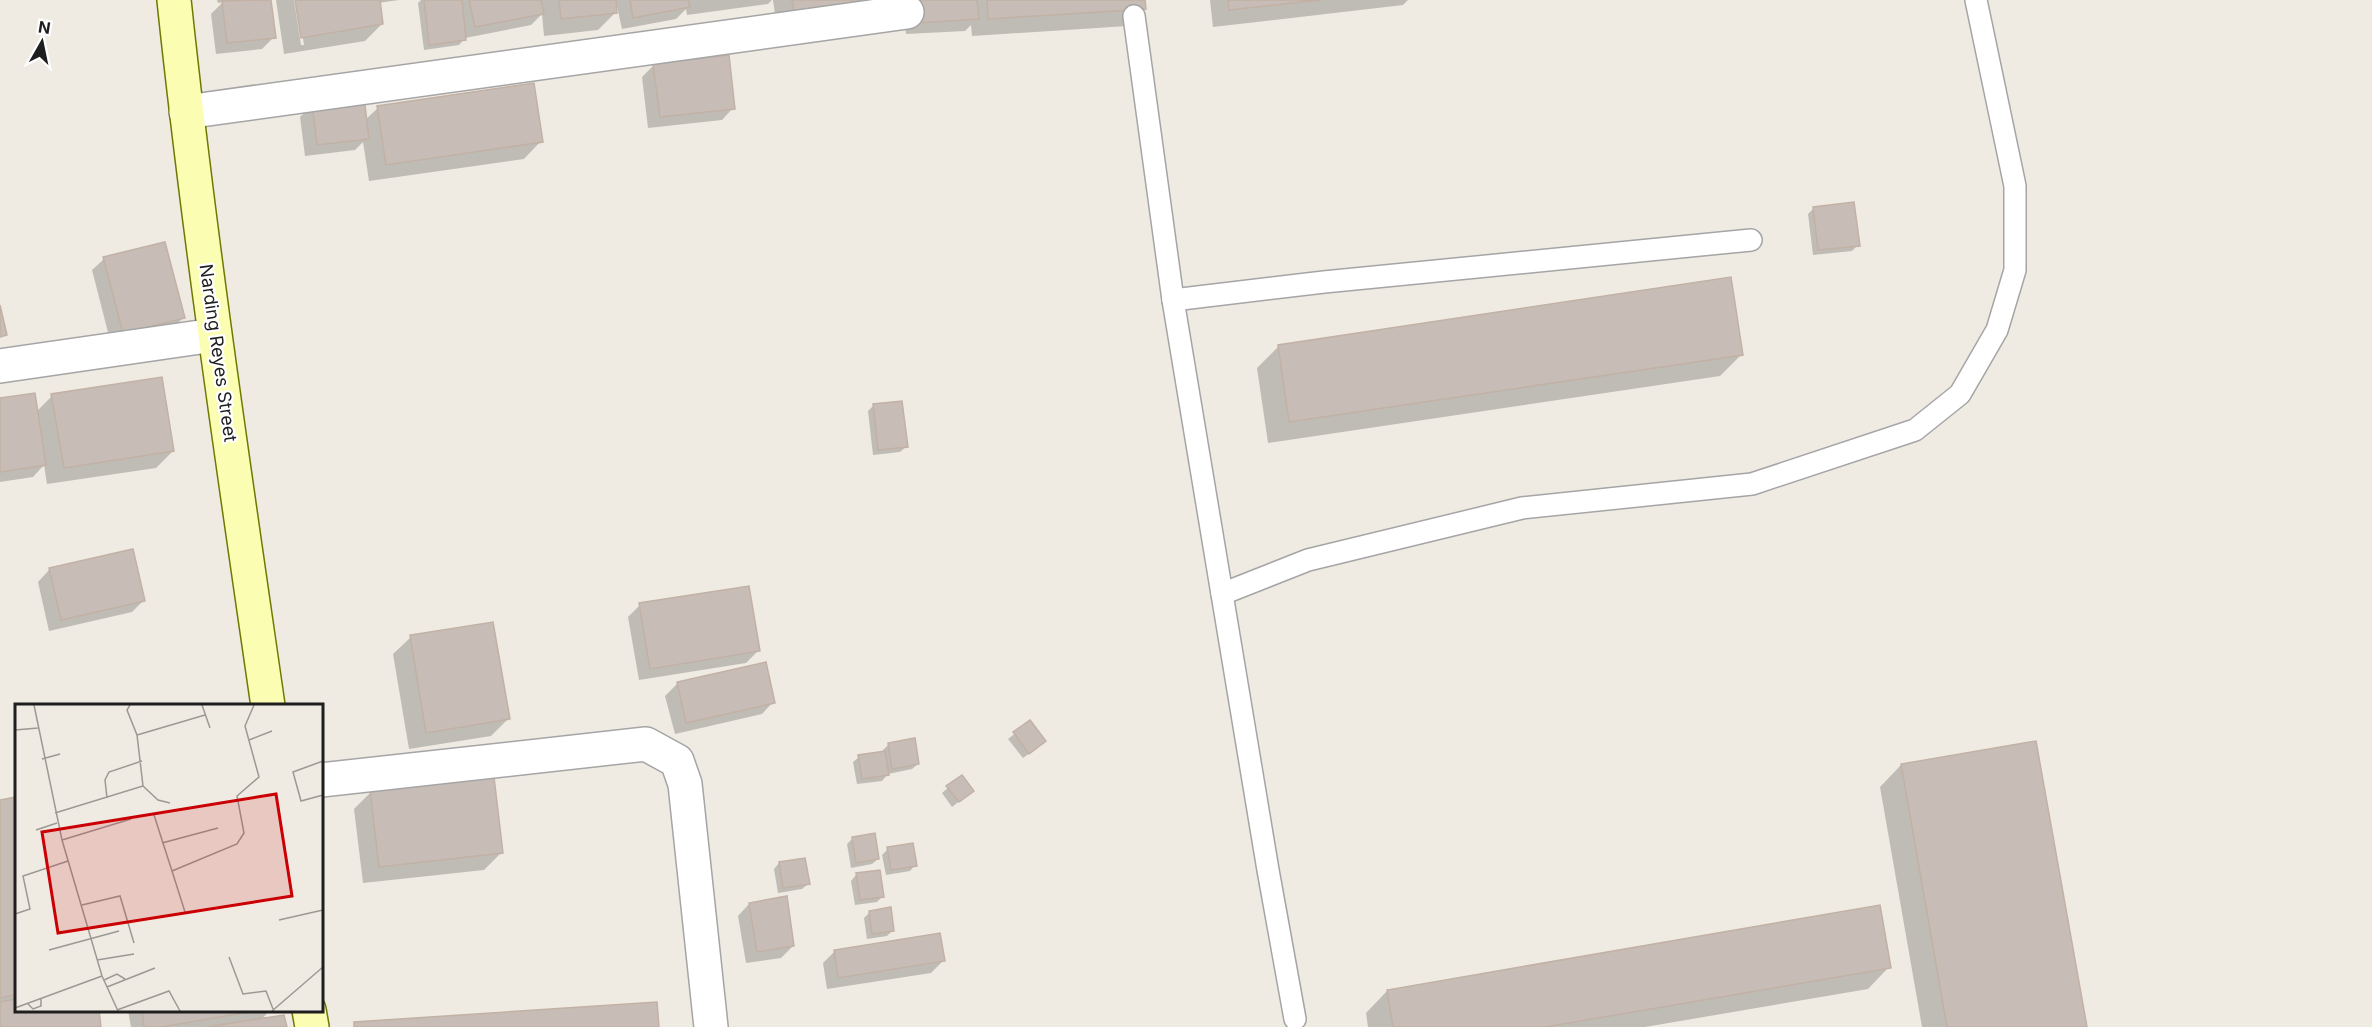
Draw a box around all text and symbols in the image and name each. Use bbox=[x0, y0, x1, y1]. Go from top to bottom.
north arrow bbox=[12, 12, 72, 72]
text: N bbox=[37, 16, 52, 38]
street label: Narding Reyes Street bbox=[196, 263, 241, 443]
inset map bbox=[15, 704, 322, 1012]

